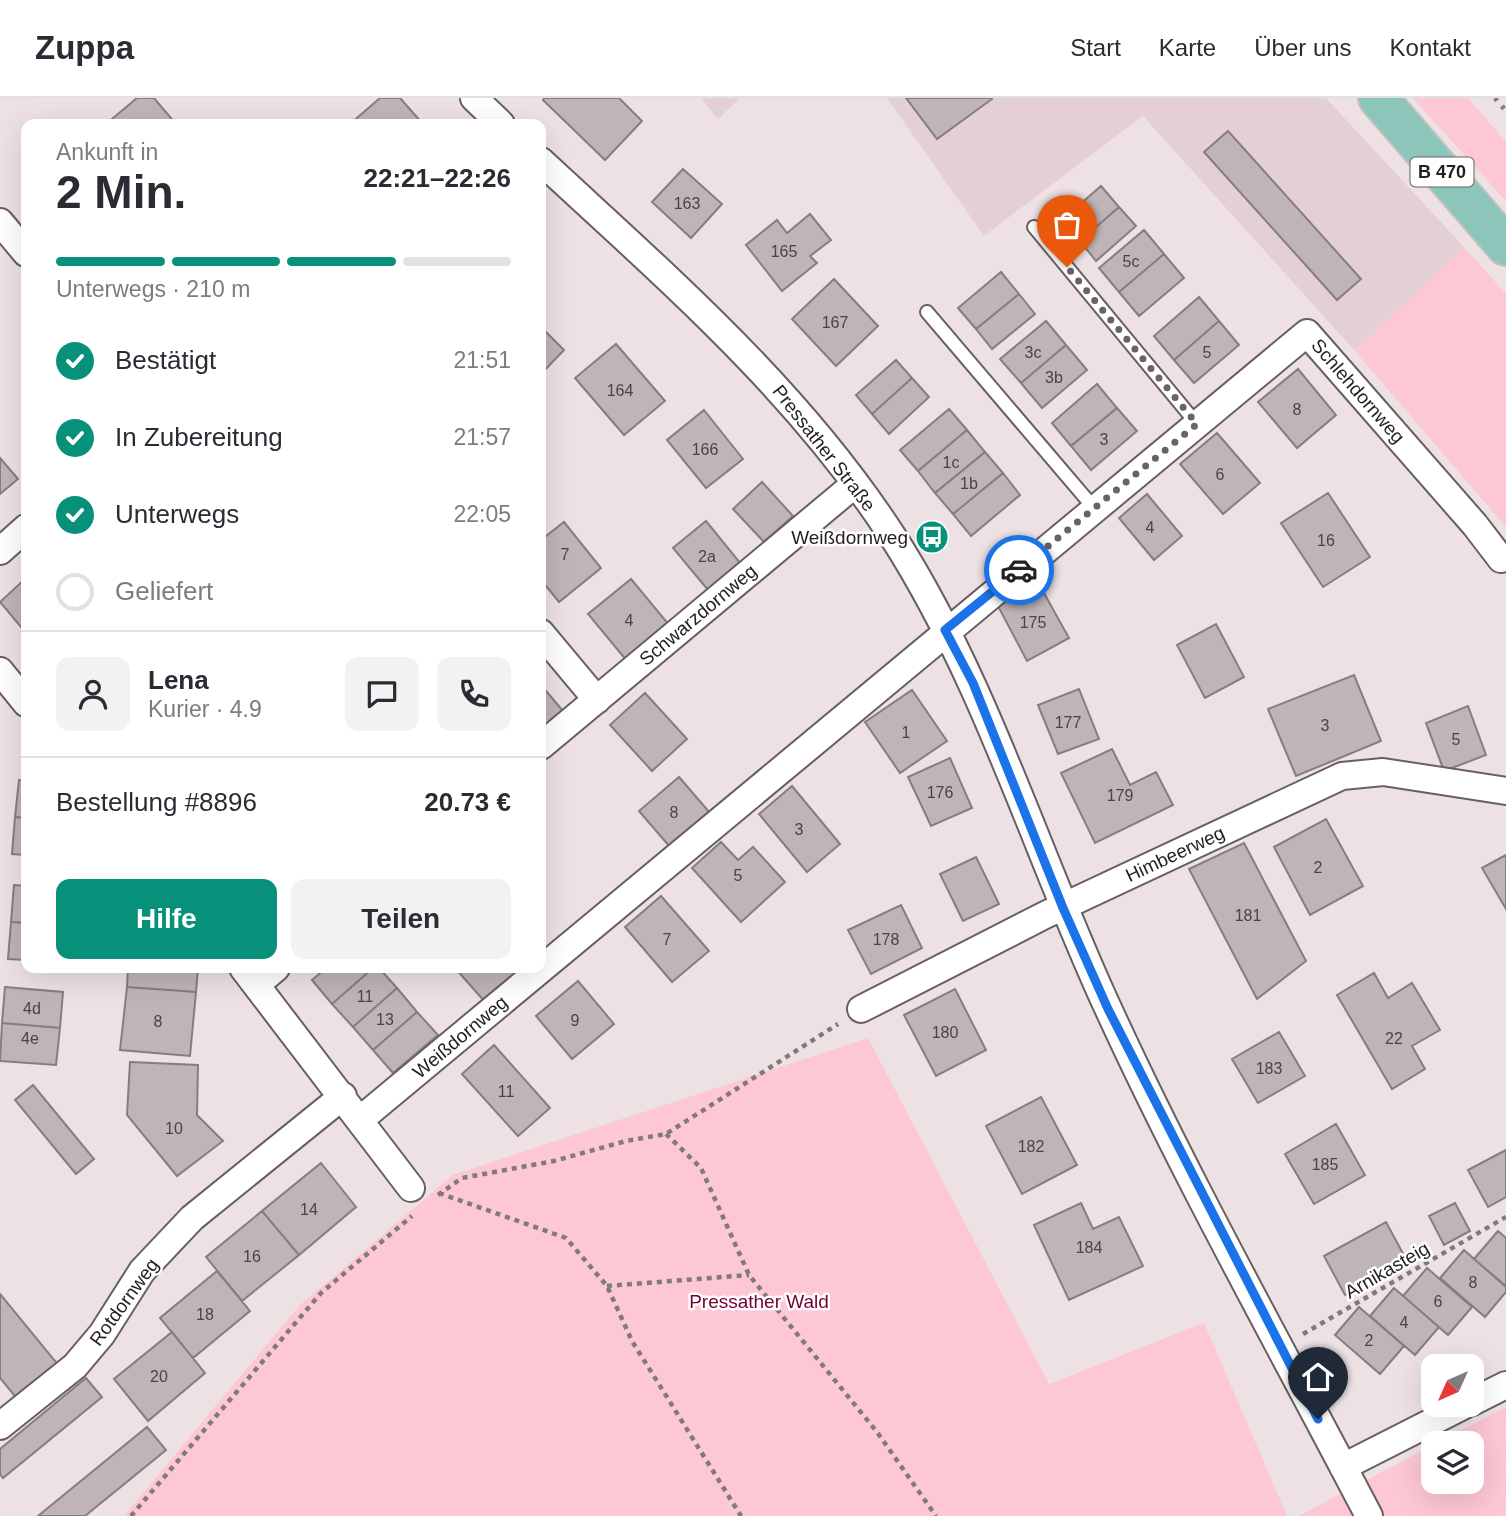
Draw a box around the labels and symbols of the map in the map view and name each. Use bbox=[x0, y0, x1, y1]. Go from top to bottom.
road number: B 470 bbox=[1410, 158, 1474, 186]
house number: 163 bbox=[674, 195, 700, 212]
pin bbox=[1037, 195, 1097, 267]
house number: 165 bbox=[771, 243, 797, 260]
house number: 5c bbox=[1123, 253, 1139, 270]
house number: 167 bbox=[822, 314, 848, 331]
street label: Schlehdornweg bbox=[1307, 335, 1409, 447]
house number: 3c bbox=[1025, 344, 1041, 361]
house number: 5 bbox=[1203, 344, 1212, 361]
house number: 3b bbox=[1045, 369, 1063, 386]
street label: Pressather Straße bbox=[768, 381, 880, 515]
house number: 164 bbox=[607, 382, 633, 399]
house number: 8 bbox=[1293, 401, 1302, 418]
house number: 3 bbox=[1100, 431, 1109, 448]
house number: 166 bbox=[692, 441, 718, 458]
house number: 1c bbox=[943, 454, 959, 471]
house number: 6 bbox=[1216, 466, 1225, 483]
house number: 1b bbox=[960, 475, 978, 492]
bus stop icon: Weißdornweg bbox=[913, 518, 951, 556]
house number: 4 bbox=[1146, 519, 1155, 536]
place label: Weißdornweg bbox=[791, 527, 908, 548]
house number: 16 bbox=[1317, 532, 1335, 549]
courier bbox=[984, 535, 1054, 605]
house number: 7 bbox=[561, 546, 570, 563]
house number: 2a bbox=[698, 548, 716, 565]
street label: Schwarzdornweg bbox=[635, 560, 761, 670]
house number: 4 bbox=[625, 612, 634, 629]
house number: 175 bbox=[1020, 614, 1046, 631]
house number: 177 bbox=[1055, 714, 1081, 731]
house number: 3 bbox=[1321, 717, 1330, 734]
house number: 1 bbox=[902, 724, 911, 741]
house number: 5 bbox=[1452, 731, 1461, 748]
house number: 176 bbox=[927, 784, 953, 801]
house number: 179 bbox=[1107, 787, 1133, 804]
house number: 8 bbox=[670, 804, 679, 821]
house number: 3 bbox=[795, 821, 804, 838]
street label: Himbeerweg bbox=[1122, 822, 1228, 886]
house number: 2 bbox=[1314, 859, 1323, 876]
house number: 5 bbox=[734, 867, 743, 884]
house number: 181 bbox=[1235, 907, 1261, 924]
house number: 7 bbox=[663, 931, 672, 948]
house number: 178 bbox=[873, 931, 899, 948]
house number: 11 bbox=[357, 988, 373, 1005]
street label: Weißdornweg bbox=[408, 991, 512, 1083]
house number: 4d bbox=[23, 1000, 41, 1017]
house number: 13 bbox=[376, 1011, 394, 1028]
house number: 9 bbox=[571, 1012, 580, 1029]
house number: 8 bbox=[154, 1013, 163, 1030]
house number: 180 bbox=[932, 1024, 958, 1041]
house number: 4e bbox=[21, 1030, 39, 1047]
house number: 22 bbox=[1385, 1030, 1403, 1047]
house number: 183 bbox=[1256, 1060, 1282, 1077]
house number: 11 bbox=[498, 1083, 514, 1100]
house number: 10 bbox=[165, 1120, 183, 1137]
house number: 182 bbox=[1018, 1138, 1044, 1155]
house number: 185 bbox=[1312, 1156, 1338, 1173]
house number: 14 bbox=[300, 1201, 318, 1218]
street label: Arnikasteig bbox=[1341, 1237, 1433, 1303]
house number: 184 bbox=[1076, 1239, 1102, 1256]
house number: 16 bbox=[243, 1248, 261, 1265]
street label: Rotdornweg bbox=[85, 1254, 163, 1350]
house number: 8 bbox=[1469, 1274, 1478, 1291]
park label: Pressather Wald bbox=[689, 1291, 829, 1312]
house number: 6 bbox=[1434, 1293, 1443, 1310]
house number: 18 bbox=[196, 1306, 214, 1323]
house number: 4 bbox=[1400, 1314, 1409, 1331]
house number: 2 bbox=[1365, 1332, 1374, 1349]
pin bbox=[1288, 1347, 1348, 1419]
north arrow bbox=[1421, 1354, 1484, 1418]
house number: 20 bbox=[150, 1368, 168, 1385]

